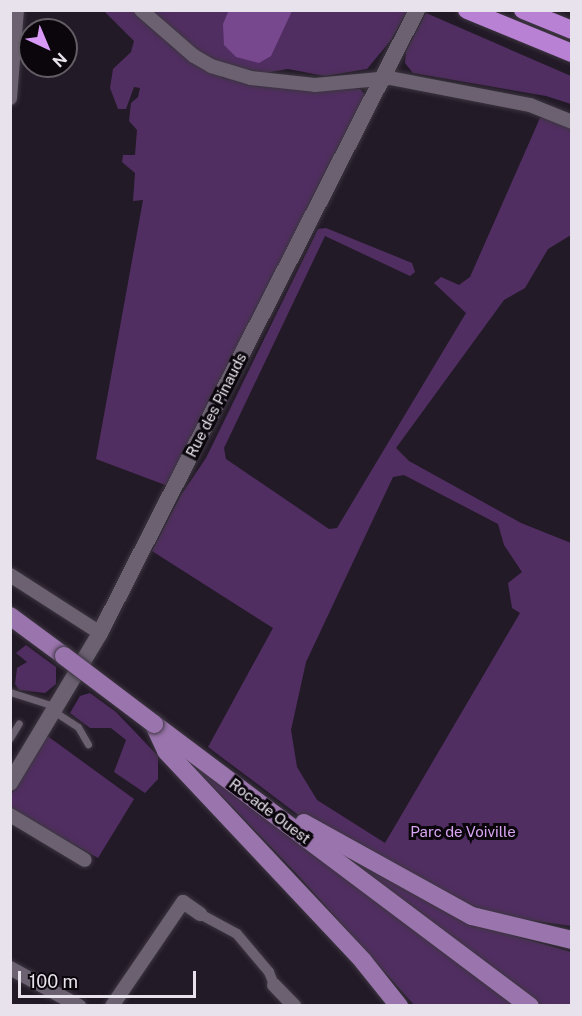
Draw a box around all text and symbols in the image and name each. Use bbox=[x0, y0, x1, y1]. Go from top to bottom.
north arrow bbox=[18, 18, 78, 78]
text: N bbox=[48, 49, 71, 71]
street label: Rue des Pinauds bbox=[182, 350, 250, 460]
street label: Rocade Ouest bbox=[226, 775, 314, 847]
park label: Parc de Voiville bbox=[410, 823, 516, 841]
scale bar bbox=[21, 959, 200, 997]
text: 100 m bbox=[29, 971, 78, 992]

